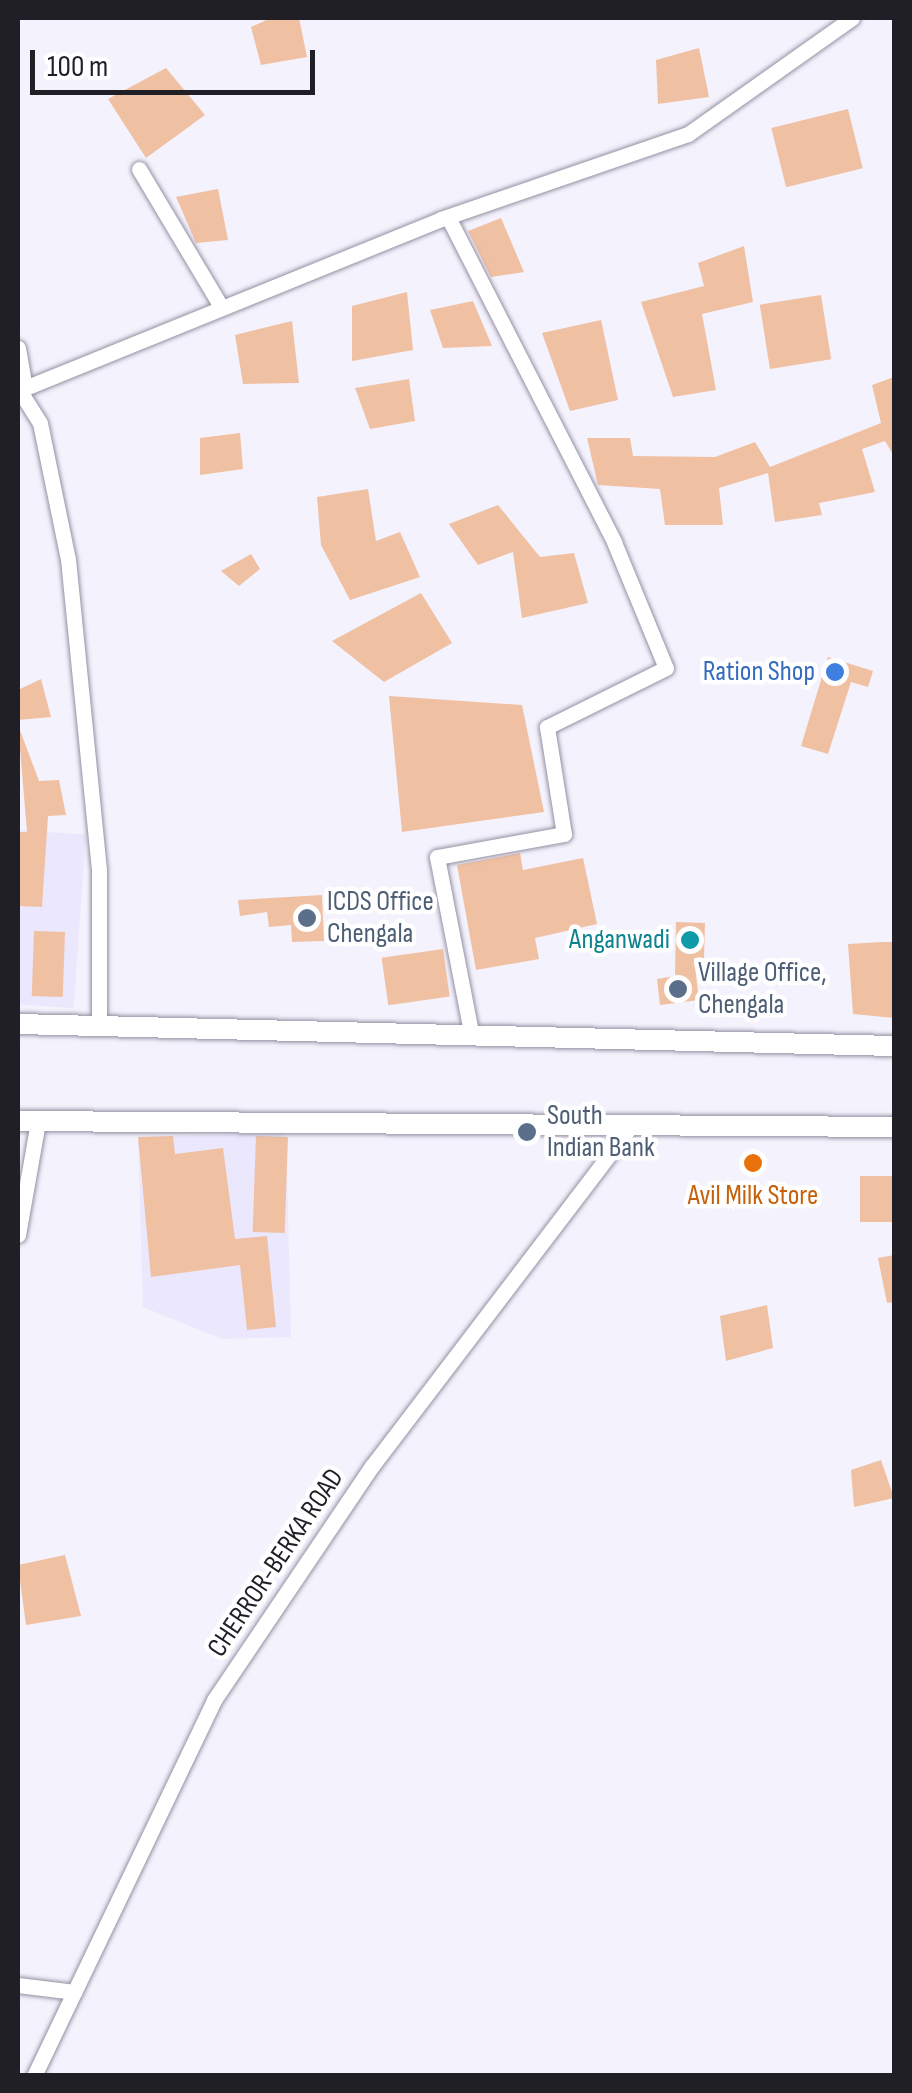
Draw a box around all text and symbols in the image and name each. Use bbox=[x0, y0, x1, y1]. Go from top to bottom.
scale bar bbox=[35, 30, 320, 92]
text: 100 m bbox=[47, 49, 108, 85]
place label: Ration Shop bbox=[703, 655, 815, 689]
marker: Ration Shop bbox=[824, 661, 846, 683]
place label: ICDS Office Chengala bbox=[327, 885, 434, 951]
marker: ICDS Office Chengala bbox=[296, 907, 318, 929]
place label: Anganwadi bbox=[569, 923, 670, 957]
marker: Anganwadi bbox=[679, 929, 701, 951]
place label: Village Office, Chengala bbox=[698, 956, 827, 1022]
marker: Village Office, Chengala bbox=[667, 978, 689, 1000]
place label: South Indian Bank bbox=[547, 1099, 655, 1165]
marker: South Indian Bank bbox=[516, 1121, 538, 1143]
marker: Avil Milk Store bbox=[742, 1152, 764, 1174]
place label: Avil Milk Store bbox=[688, 1179, 818, 1213]
street label: CHERROR-BERKA ROAD bbox=[201, 1463, 351, 1663]

